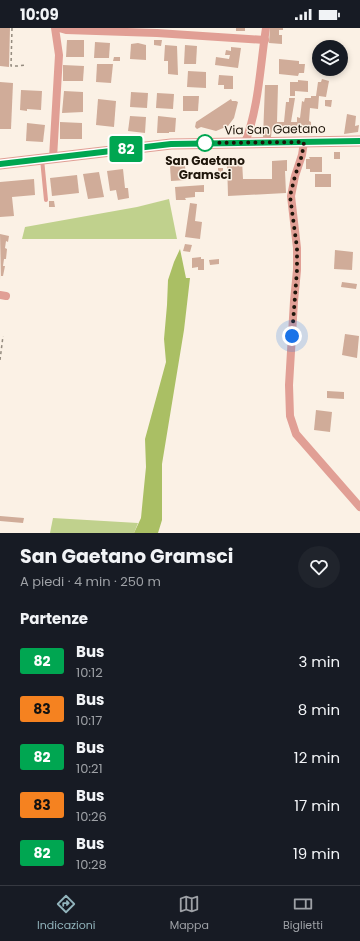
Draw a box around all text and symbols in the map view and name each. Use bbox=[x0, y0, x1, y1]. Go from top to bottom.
text: 10:09 bbox=[20, 4, 59, 25]
map controls bbox=[312, 40, 348, 76]
button: layers bbox=[312, 40, 348, 76]
street label: Via San Gaetano bbox=[224, 120, 326, 138]
marker: San Gaetano Gramsci bbox=[196, 134, 214, 152]
line badge: 82 bbox=[108, 136, 144, 162]
text: 82 bbox=[117, 139, 135, 159]
place label: San Gaetano Gramsci bbox=[165, 152, 245, 183]
your location bbox=[282, 326, 302, 346]
text: San Gaetano Gramsci bbox=[20, 543, 233, 570]
button: heart bbox=[298, 546, 340, 588]
text: A piedi · 4 min · 250 m bbox=[20, 572, 161, 591]
text: Partenze bbox=[20, 608, 88, 629]
text: Bus bbox=[76, 641, 104, 662]
text: 82 bbox=[33, 651, 51, 671]
text: 3 min bbox=[298, 651, 340, 672]
text: 10:12 bbox=[76, 663, 103, 682]
text: Bus bbox=[76, 689, 104, 710]
text: 83 bbox=[33, 699, 51, 719]
text: 8 min bbox=[298, 699, 340, 720]
text: 10:17 bbox=[76, 711, 102, 730]
text: Bus bbox=[76, 737, 104, 758]
text: 82 bbox=[33, 747, 51, 767]
text: 12 min bbox=[294, 747, 340, 768]
text: 10:21 bbox=[76, 759, 103, 778]
text: Bus bbox=[76, 785, 104, 806]
text: 83 bbox=[33, 795, 51, 815]
text: 17 min bbox=[294, 795, 340, 816]
text: 10:26 bbox=[76, 807, 107, 826]
text: Bus bbox=[76, 833, 104, 854]
text: 82 bbox=[33, 843, 51, 863]
text: 19 min bbox=[293, 843, 340, 864]
text: 10:28 bbox=[76, 855, 107, 874]
tab: Indicazioni bbox=[37, 893, 96, 934]
tab: Mappa bbox=[170, 893, 209, 934]
tab: Biglietti bbox=[283, 893, 323, 934]

